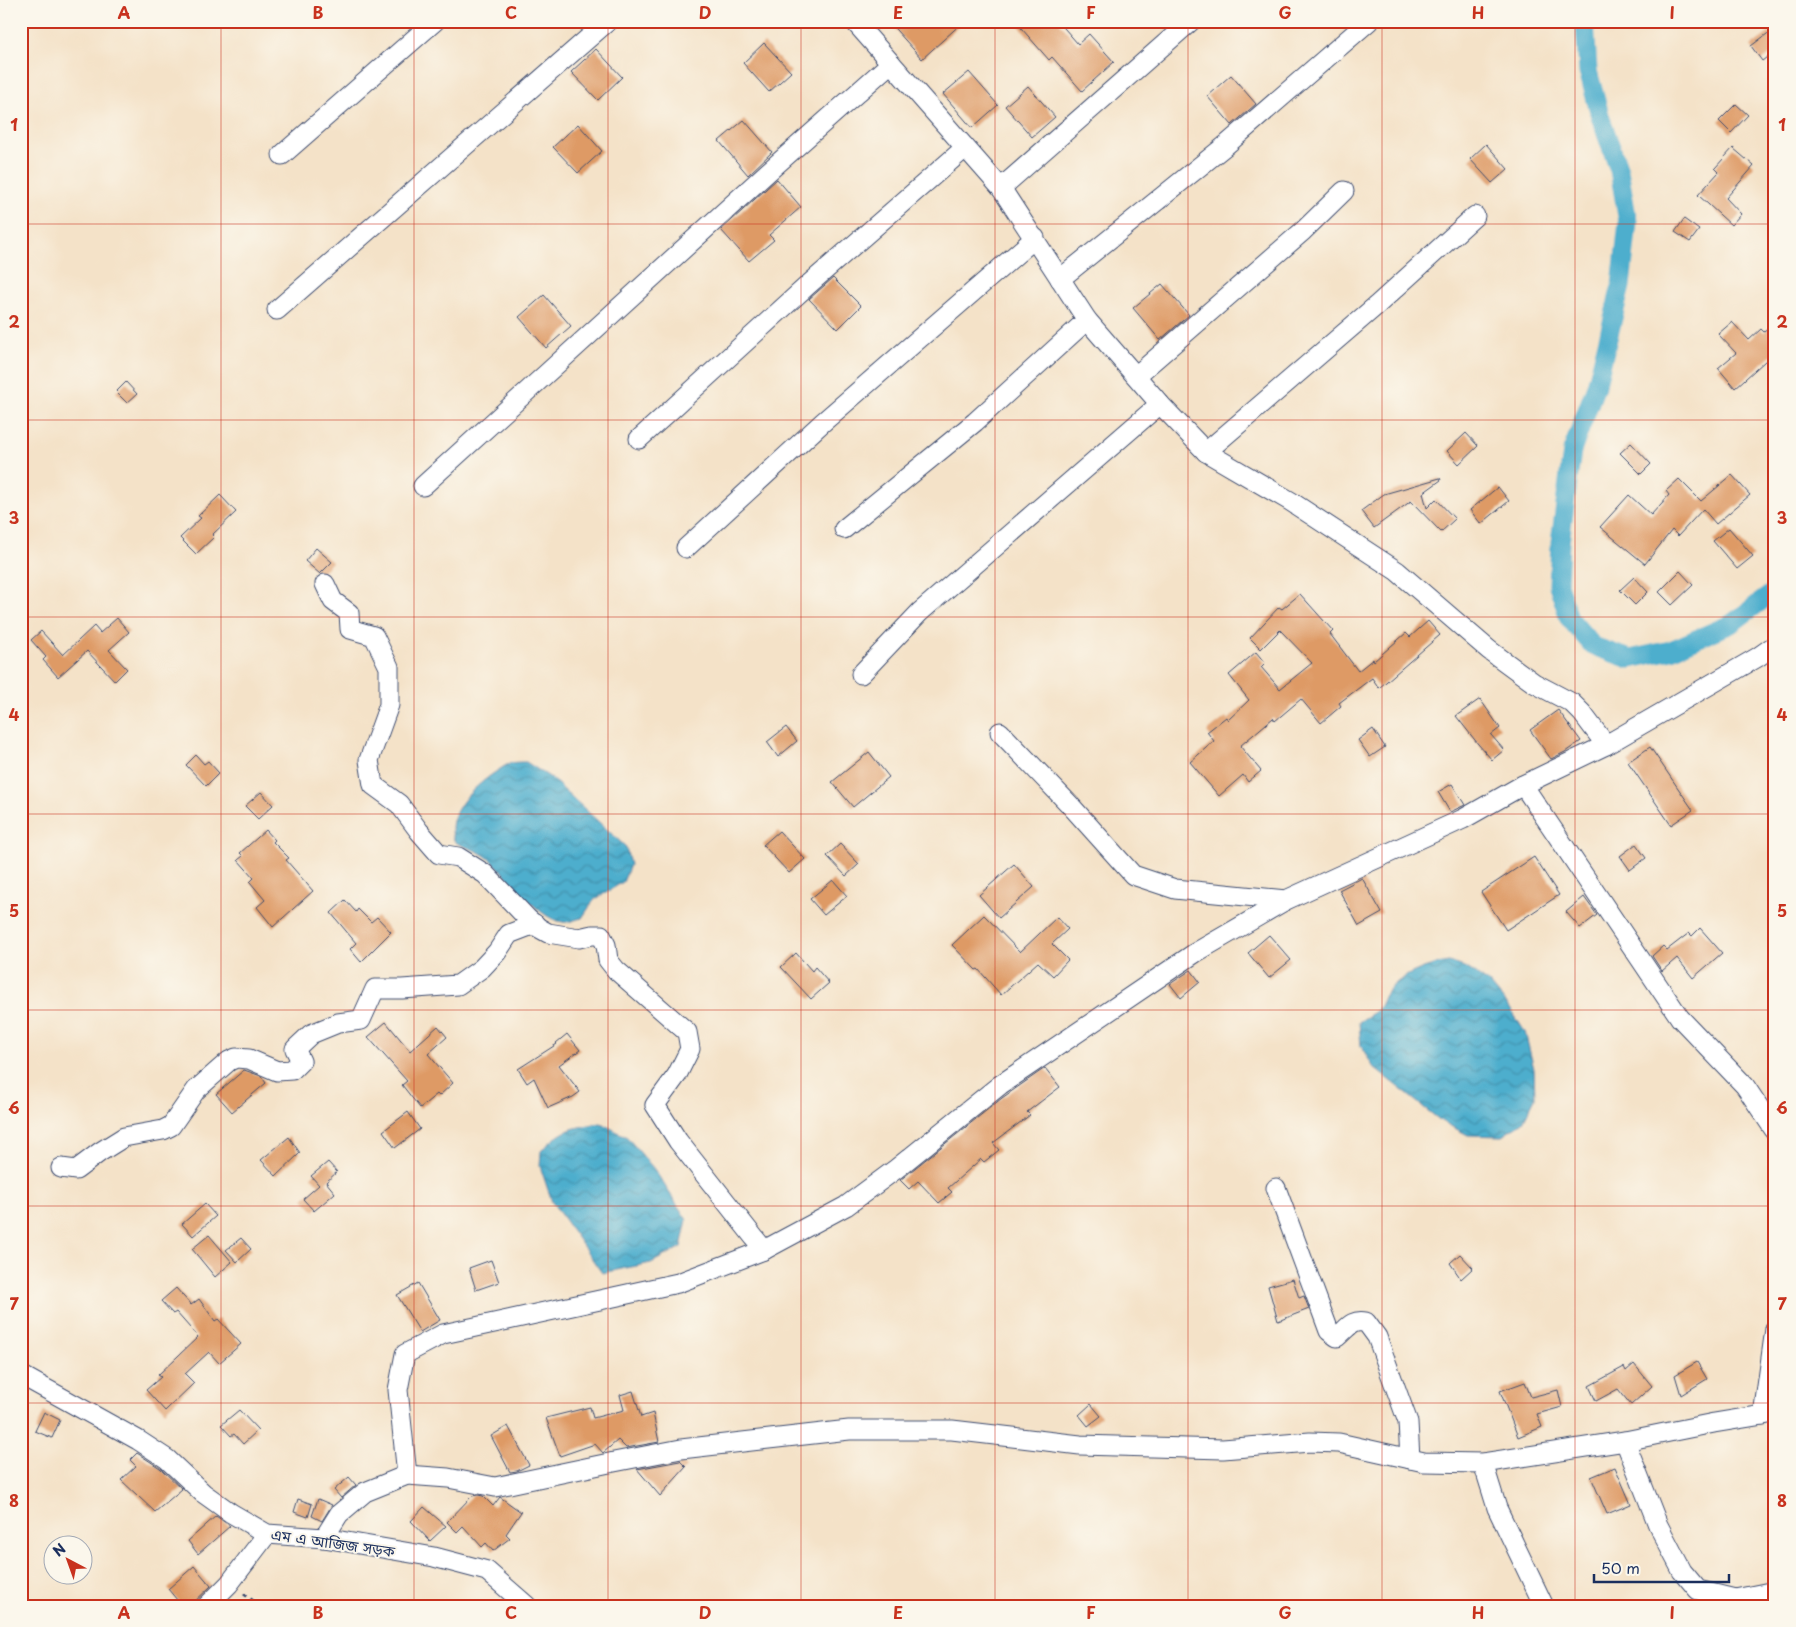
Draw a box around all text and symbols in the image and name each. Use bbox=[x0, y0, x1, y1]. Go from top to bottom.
text: A bbox=[118, 0, 131, 24]
text: B bbox=[313, 0, 324, 24]
text: C bbox=[505, 0, 517, 24]
text: D bbox=[699, 0, 711, 24]
text: E bbox=[893, 0, 903, 24]
text: F bbox=[1086, 0, 1096, 24]
text: G bbox=[1278, 0, 1292, 24]
text: H bbox=[1472, 0, 1484, 24]
text: I bbox=[1669, 0, 1675, 24]
text: 1 bbox=[10, 112, 18, 136]
text: 1 bbox=[1778, 112, 1786, 136]
text: 2 bbox=[8, 309, 20, 333]
text: 2 bbox=[1776, 309, 1788, 333]
text: 3 bbox=[9, 505, 19, 529]
text: 3 bbox=[1777, 505, 1787, 529]
text: 4 bbox=[9, 702, 20, 726]
text: 4 bbox=[1777, 702, 1788, 726]
text: 5 bbox=[9, 898, 19, 922]
text: 5 bbox=[1777, 898, 1787, 922]
text: 6 bbox=[8, 1095, 20, 1119]
text: 6 bbox=[1776, 1095, 1788, 1119]
text: 7 bbox=[9, 1291, 19, 1315]
text: 7 bbox=[1777, 1291, 1787, 1315]
text: 8 bbox=[9, 1488, 19, 1512]
text: 8 bbox=[1777, 1488, 1787, 1512]
street label: এম এ আজিজ সড়ক bbox=[269, 1522, 397, 1562]
north arrow bbox=[42, 1534, 92, 1584]
text: N bbox=[48, 1538, 70, 1561]
scale bar bbox=[1594, 1552, 1728, 1584]
text: 50 m bbox=[1601, 1556, 1640, 1579]
text: A bbox=[118, 1600, 131, 1624]
text: B bbox=[313, 1600, 324, 1624]
text: C bbox=[505, 1600, 517, 1624]
text: D bbox=[699, 1600, 711, 1624]
text: E bbox=[893, 1600, 903, 1624]
text: F bbox=[1086, 1600, 1096, 1624]
text: G bbox=[1278, 1600, 1292, 1624]
text: H bbox=[1472, 1600, 1484, 1624]
text: I bbox=[1669, 1600, 1675, 1624]

